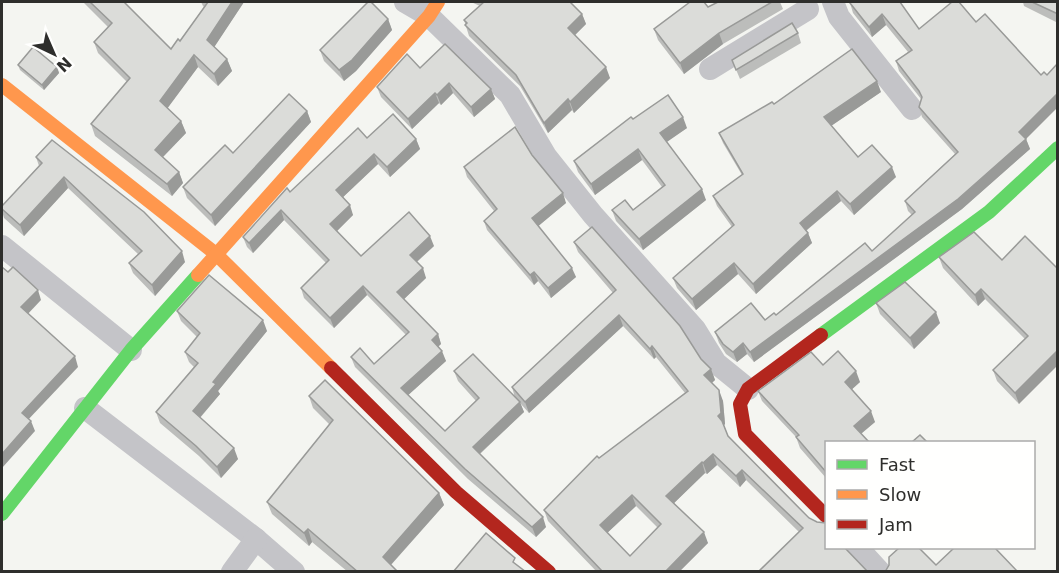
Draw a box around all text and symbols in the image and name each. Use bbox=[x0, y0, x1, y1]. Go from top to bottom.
north arrow bbox=[24, 24, 84, 84]
text: N bbox=[53, 53, 75, 76]
legend bbox=[825, 441, 1035, 549]
text: Fast bbox=[879, 454, 915, 475]
text: Slow bbox=[879, 484, 921, 505]
text: Jam bbox=[878, 514, 913, 535]

